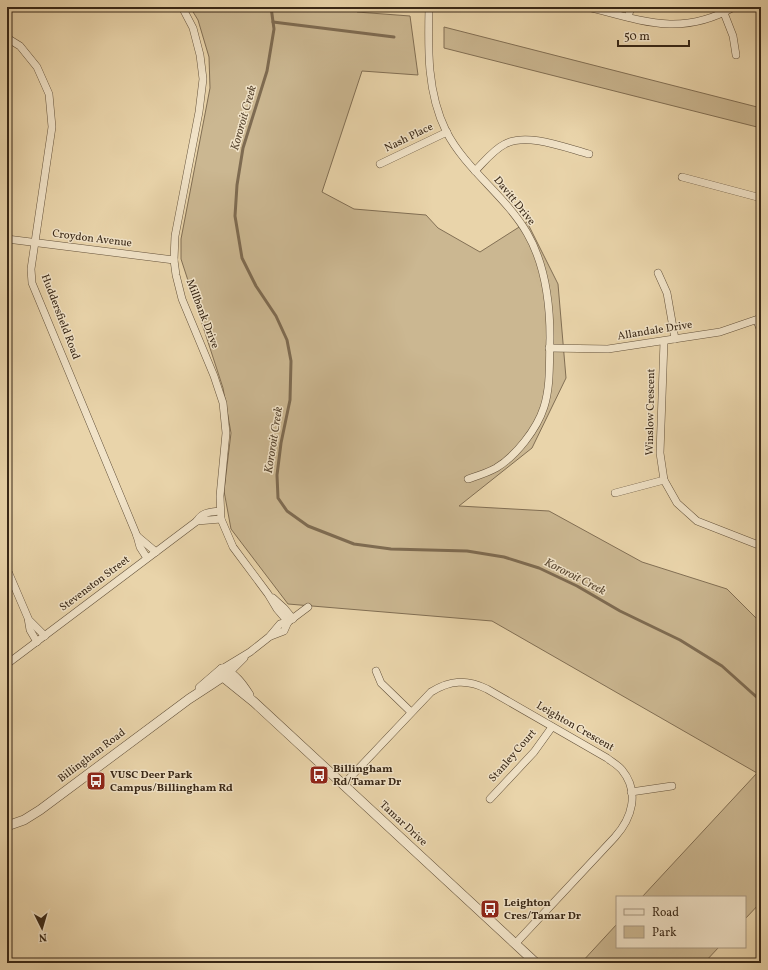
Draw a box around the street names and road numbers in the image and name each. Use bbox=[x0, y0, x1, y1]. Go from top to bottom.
street label: Nash Place bbox=[382, 120, 436, 156]
street label: Davitt Drive bbox=[490, 173, 538, 229]
street label: Croydon Avenue bbox=[51, 227, 133, 251]
street label: Huddersfield Road bbox=[37, 272, 83, 362]
street label: Millbank Drive bbox=[182, 277, 222, 351]
street label: Allandale Drive bbox=[616, 318, 694, 344]
street label: Winslow Crescent bbox=[643, 368, 659, 456]
street label: Stevenston Street bbox=[57, 553, 133, 615]
street label: Leighton Crescent bbox=[533, 699, 617, 755]
street label: Billingham Road bbox=[55, 726, 129, 786]
street label: Stanley Court bbox=[486, 726, 540, 786]
street label: Tamar Drive bbox=[376, 798, 430, 850]

